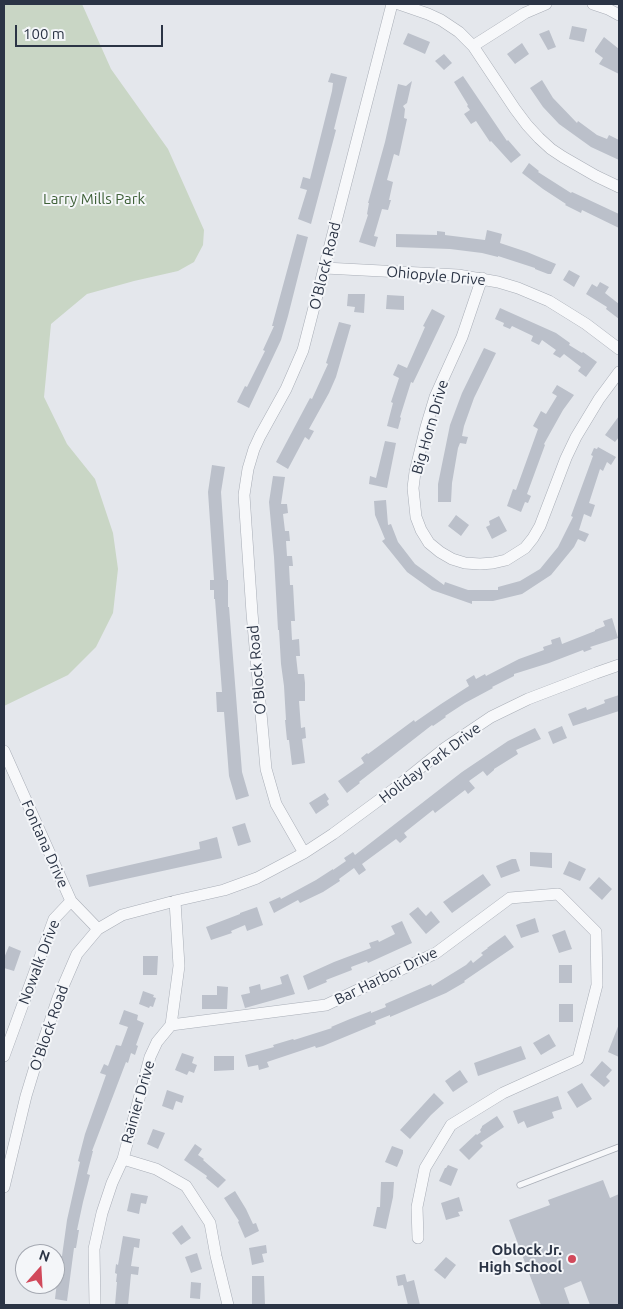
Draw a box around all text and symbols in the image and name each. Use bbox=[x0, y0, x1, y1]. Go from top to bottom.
scale bar bbox=[18, 15, 165, 47]
text: 100 m bbox=[23, 25, 65, 42]
park label: Larry Mills Park bbox=[43, 190, 145, 208]
street label: O'Block Road bbox=[305, 220, 345, 312]
street label: Ohiopyle Drive bbox=[386, 263, 486, 289]
street label: Big Horn Drive bbox=[408, 378, 452, 476]
street label: O'Block Road bbox=[244, 624, 270, 716]
street label: Holiday Park Drive bbox=[376, 719, 484, 807]
street label: Fontana Drive bbox=[18, 797, 72, 891]
street label: Nowalk Drive bbox=[15, 917, 63, 1007]
street label: Bar Harbor Drive bbox=[332, 943, 440, 1009]
street label: O'Block Road bbox=[26, 983, 72, 1073]
street label: Rainier Drive bbox=[118, 1058, 158, 1146]
place label: Oblock Jr. High School bbox=[479, 1241, 562, 1276]
north arrow bbox=[15, 1244, 65, 1294]
text: N bbox=[37, 1246, 52, 1265]
marker: Oblock Jr. High School bbox=[566, 1253, 578, 1265]

